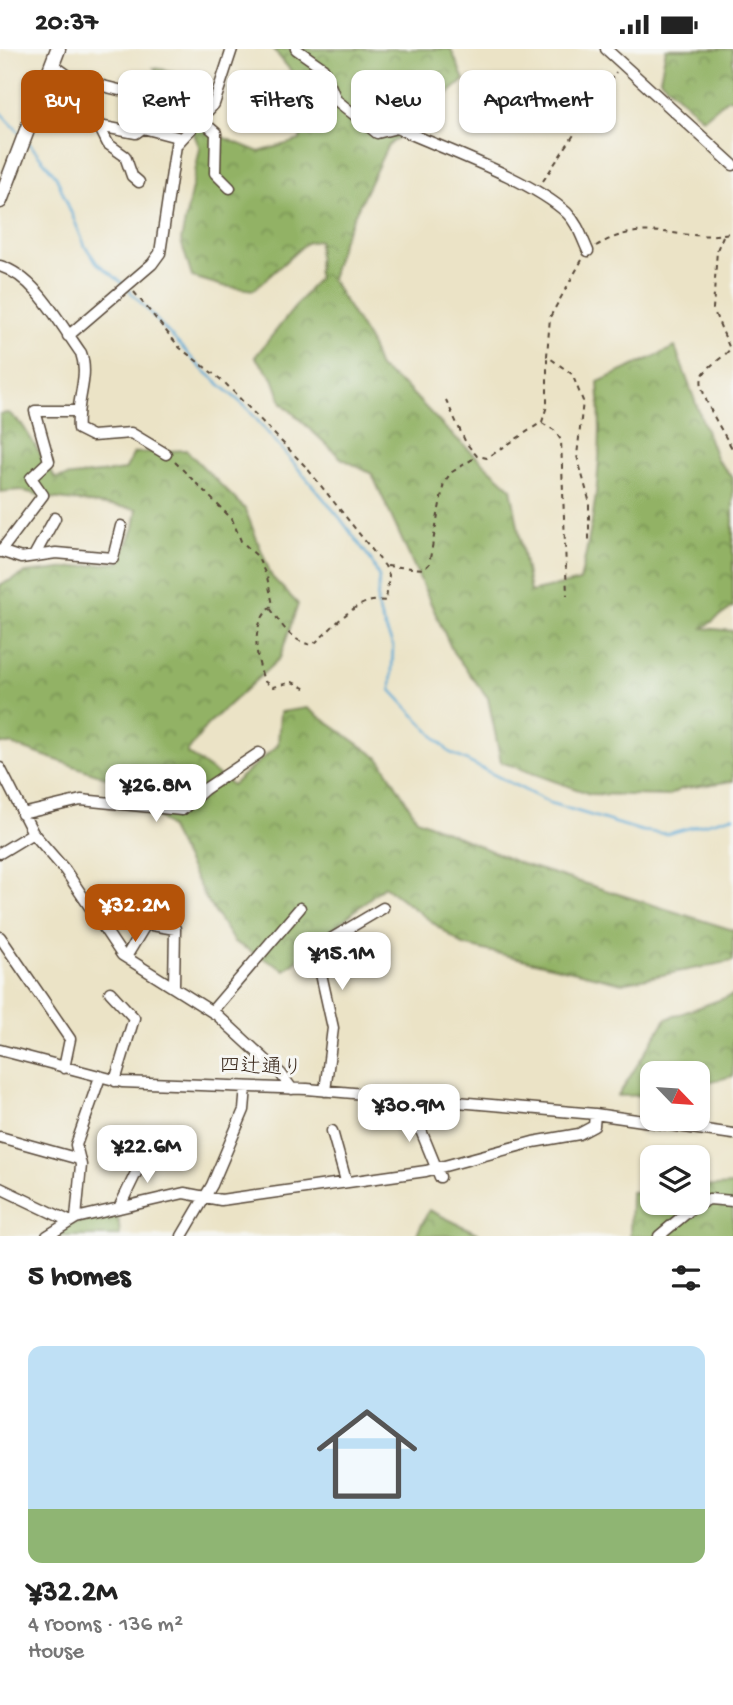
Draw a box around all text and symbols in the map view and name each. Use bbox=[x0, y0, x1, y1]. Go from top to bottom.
text: 20:37 bbox=[35, 9, 98, 40]
chip: Buy bbox=[21, 70, 104, 133]
chip: Rent bbox=[118, 70, 213, 133]
chip: Filters bbox=[227, 70, 337, 133]
chip: New bbox=[351, 70, 445, 133]
chip: Apartment bbox=[459, 70, 616, 133]
pin: ¥26.8M bbox=[99, 765, 213, 824]
text: ¥26.8M bbox=[121, 773, 191, 800]
pin: ¥32.2M bbox=[78, 885, 192, 944]
text: ¥32.2M bbox=[101, 893, 169, 920]
pin: ¥15.1M bbox=[285, 933, 399, 992]
text: ¥15.1M bbox=[310, 941, 374, 968]
street label: 四辻通り bbox=[219, 1054, 303, 1083]
north arrow bbox=[640, 1061, 710, 1131]
map controls bbox=[640, 1061, 710, 1215]
pin: ¥30.9M bbox=[352, 1085, 466, 1144]
text: ¥30.9M bbox=[374, 1093, 444, 1120]
pin: ¥22.6M bbox=[90, 1125, 204, 1185]
text: ¥22.6M bbox=[113, 1134, 181, 1161]
button: layers bbox=[640, 1145, 710, 1215]
icon: filters bbox=[667, 1259, 705, 1297]
text: 5 homes bbox=[28, 1261, 130, 1296]
icon: home bbox=[304, 1391, 430, 1517]
text: ¥32.2M bbox=[28, 1577, 117, 1612]
text: 4 rooms · 136 m² bbox=[28, 1612, 183, 1639]
text: House bbox=[28, 1639, 84, 1666]

